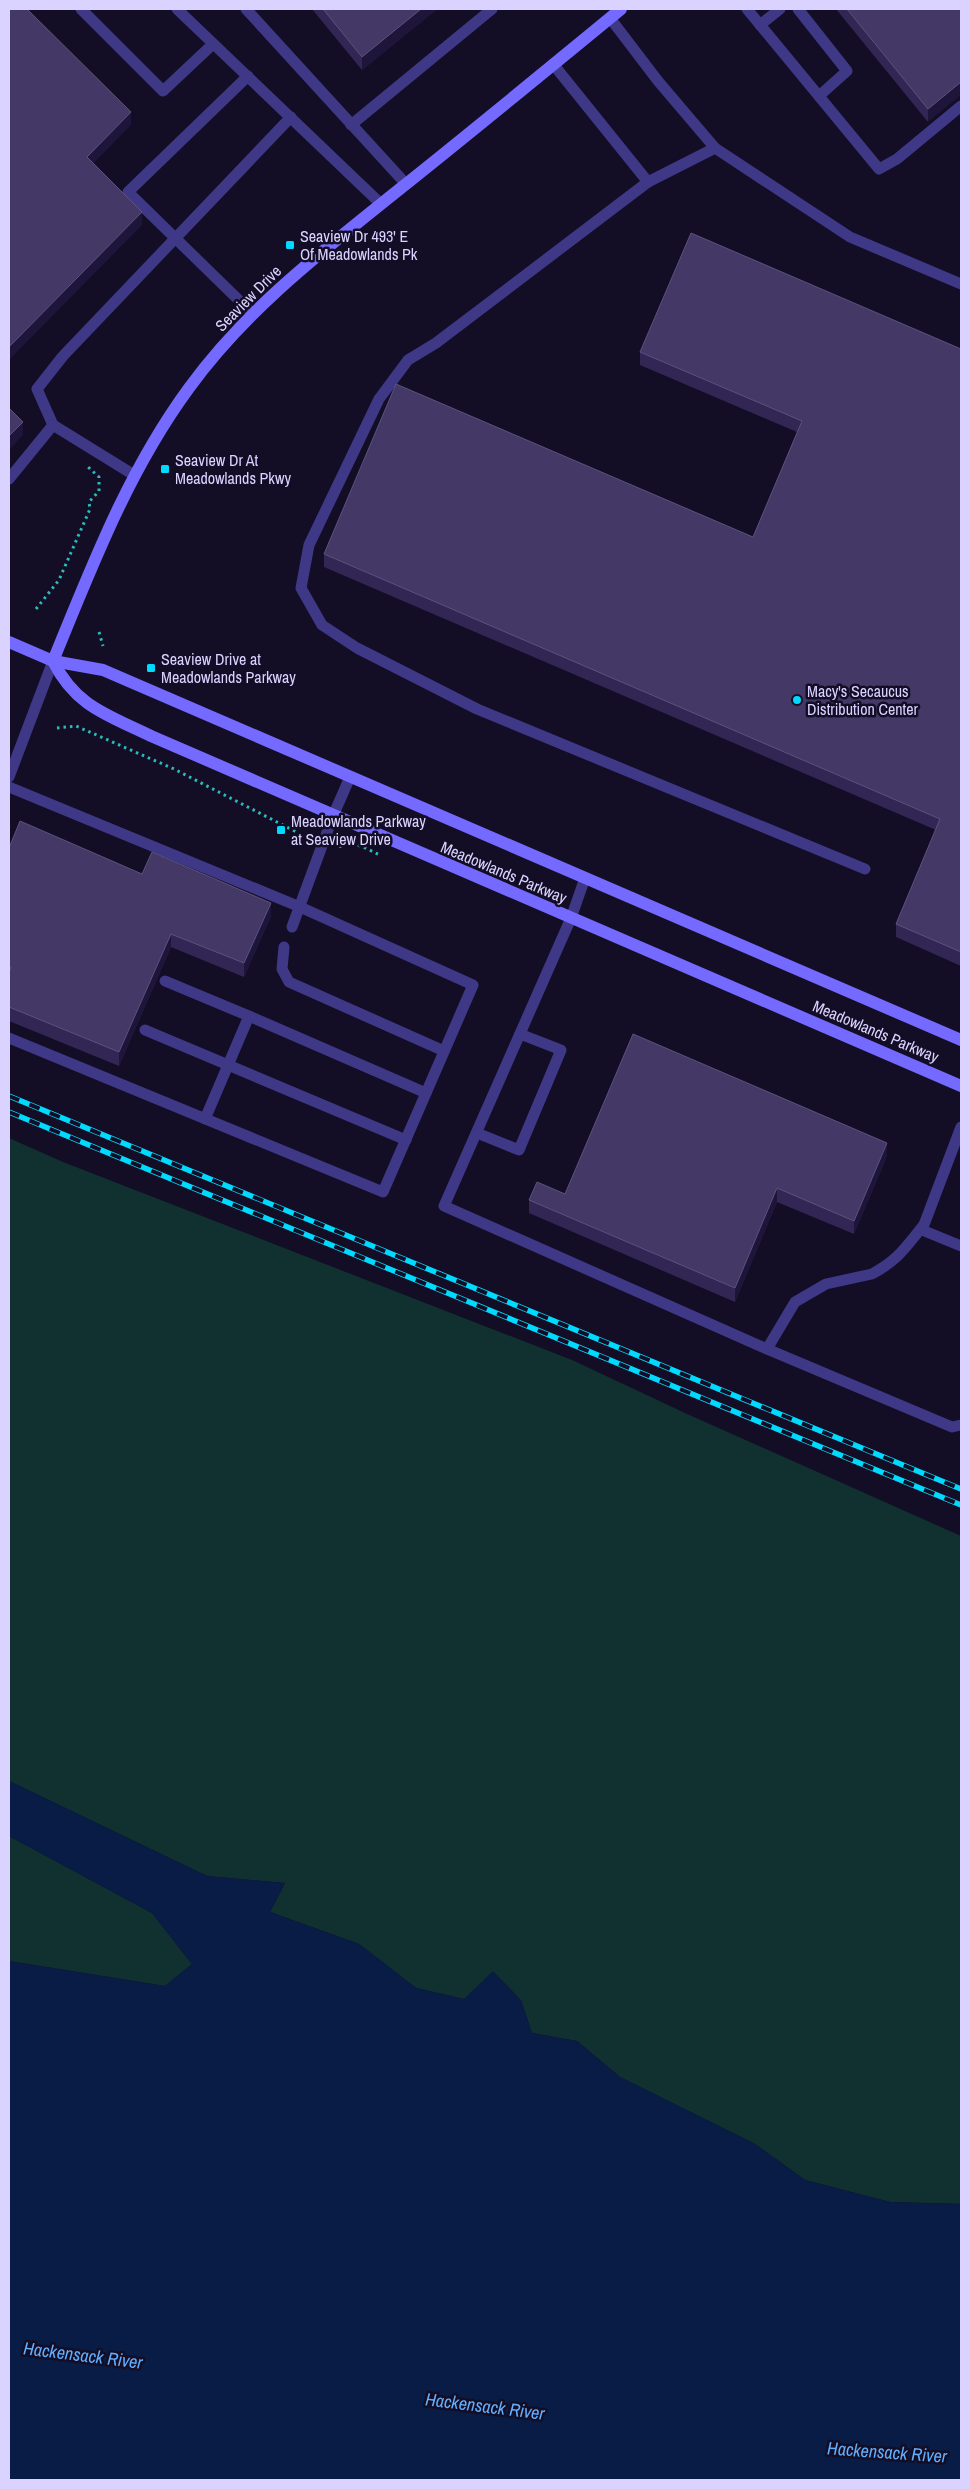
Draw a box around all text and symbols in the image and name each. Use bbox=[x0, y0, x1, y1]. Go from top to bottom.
place label: Seaview Dr 493' E Of Meadowlands Pk bbox=[300, 225, 418, 265]
marker: Seaview Dr 493' E Of Meadowlands Pk bbox=[284, 239, 296, 251]
street label: Seaview Drive bbox=[210, 260, 286, 336]
place label: Seaview Dr At Meadowlands Pkwy bbox=[175, 449, 291, 489]
marker: Seaview Dr At Meadowlands Pkwy bbox=[159, 463, 171, 475]
place label: Seaview Drive at Meadowlands Parkway bbox=[161, 648, 296, 688]
marker: Seaview Drive at Meadowlands Parkway bbox=[145, 662, 157, 674]
place label: Macy's Secaucus Distribution Center bbox=[807, 680, 918, 720]
marker: Macy's Secaucus Distribution Center bbox=[791, 694, 803, 706]
place label: Meadowlands Parkway at Seaview Drive bbox=[291, 810, 426, 850]
marker: Meadowlands Parkway at Seaview Drive bbox=[275, 824, 287, 836]
street label: Meadowlands Parkway bbox=[438, 836, 571, 909]
street label: Meadowlands Parkway bbox=[810, 995, 943, 1068]
water label: Hackensack River bbox=[22, 2335, 145, 2375]
water label: Hackensack River bbox=[424, 2386, 547, 2426]
water label: Hackensack River bbox=[826, 2435, 949, 2469]

